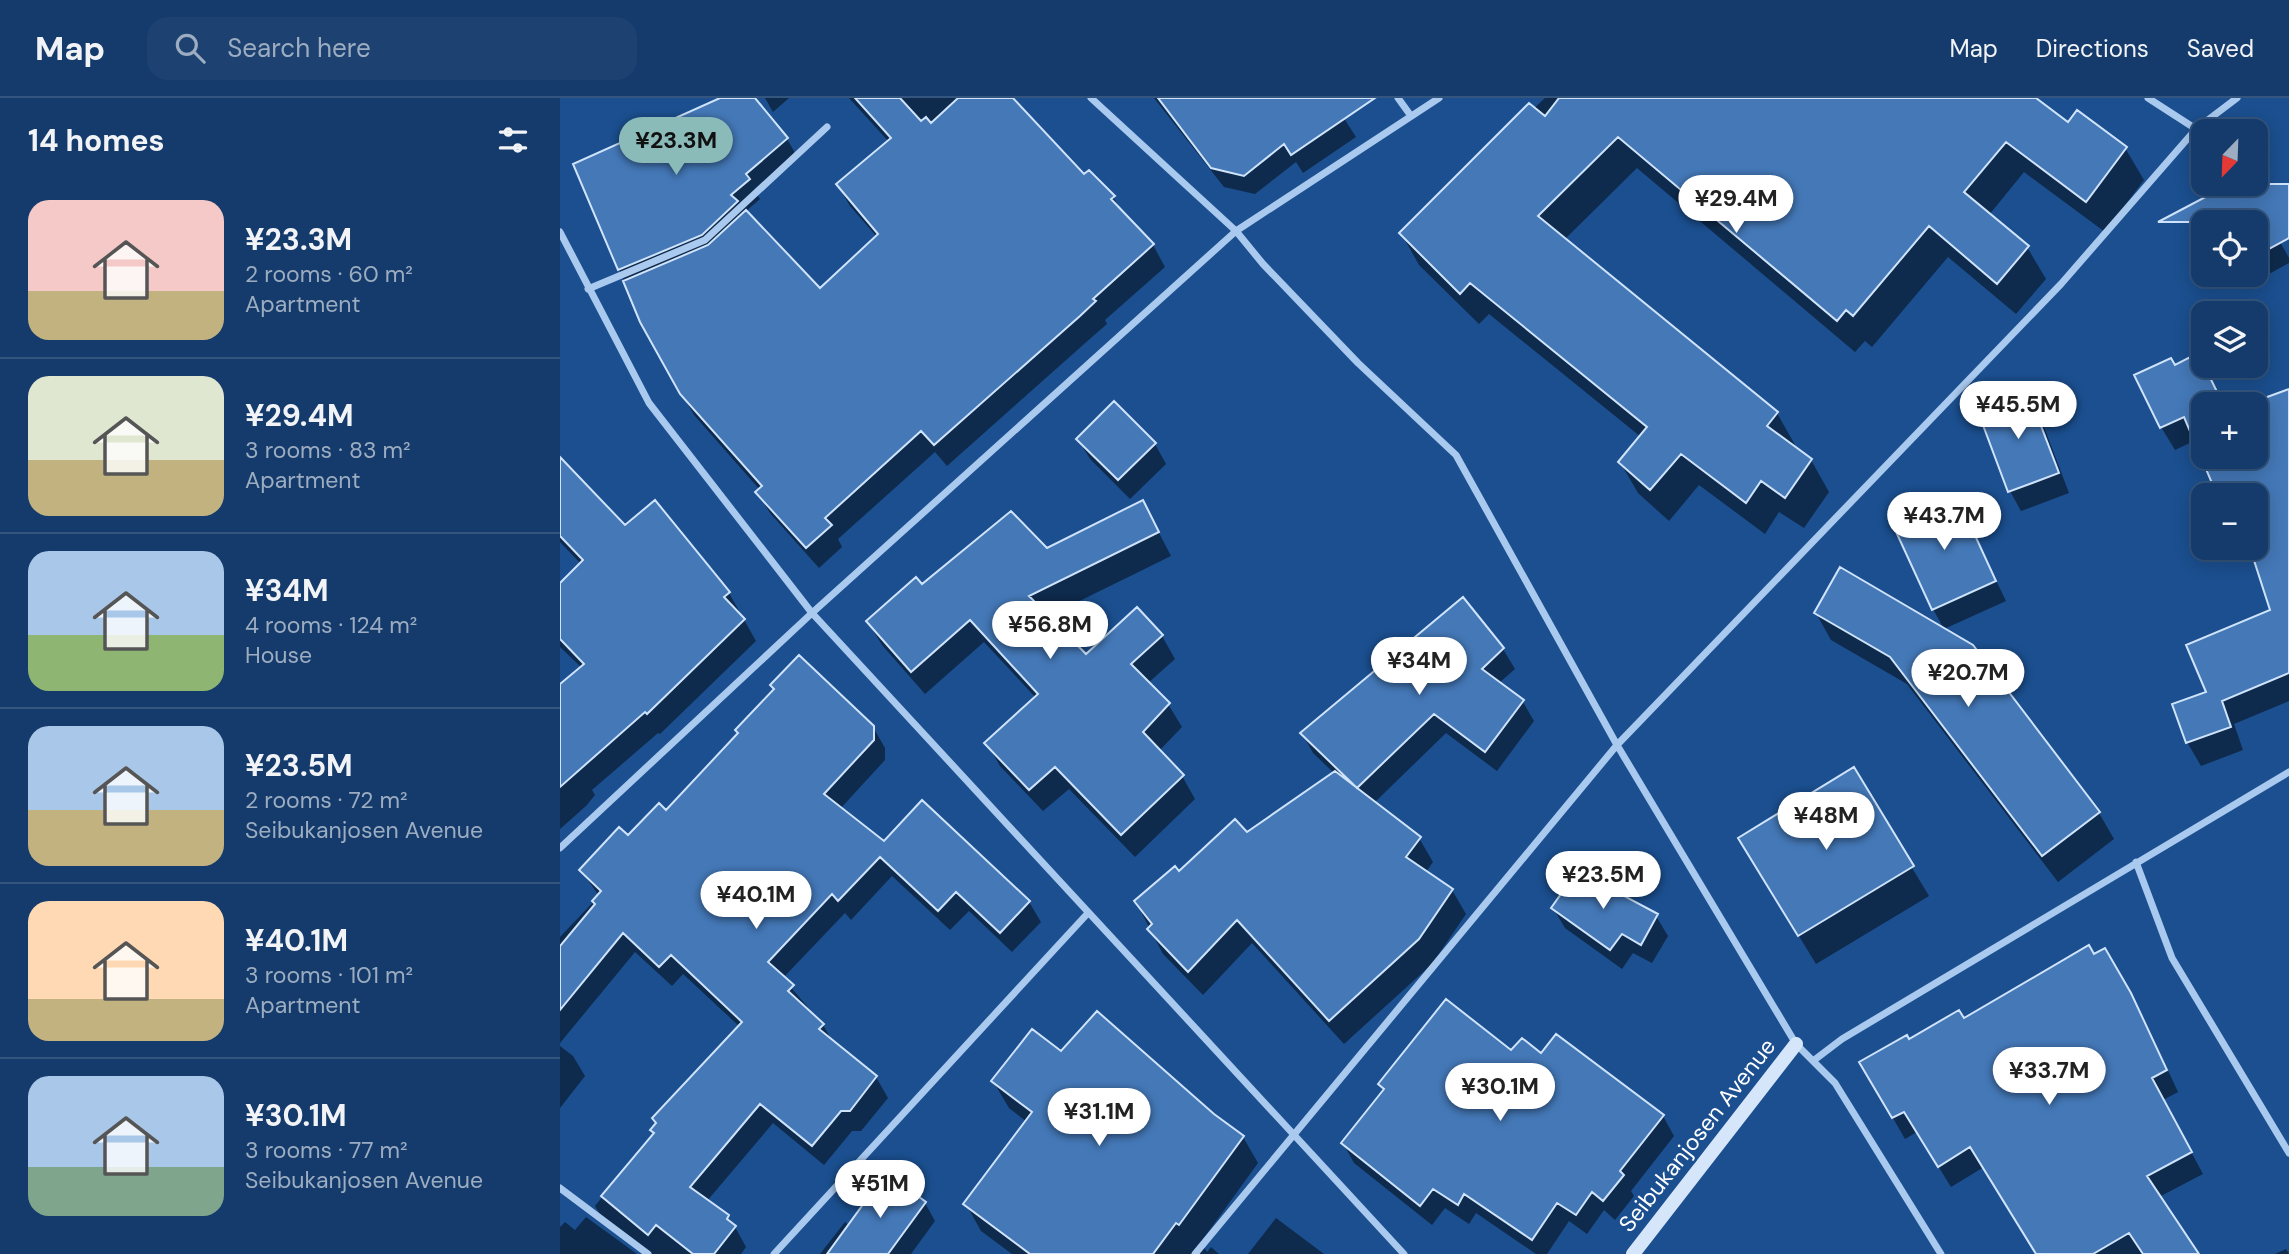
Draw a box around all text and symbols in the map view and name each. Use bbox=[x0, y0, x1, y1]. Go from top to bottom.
search box bbox=[147, 17, 637, 80]
text: Map bbox=[35, 27, 105, 70]
icon: search bbox=[171, 29, 209, 67]
text: Search here bbox=[227, 31, 371, 65]
text: Map bbox=[1950, 33, 1998, 64]
text: Directions bbox=[2036, 33, 2149, 64]
text: Saved bbox=[2187, 33, 2254, 64]
pin: ¥23.3M bbox=[619, 118, 733, 177]
north arrow bbox=[2191, 119, 2268, 196]
map controls bbox=[2191, 119, 2268, 560]
text: 14 homes bbox=[28, 121, 165, 160]
icon: filters bbox=[494, 121, 532, 159]
text: ¥23.3M bbox=[635, 125, 717, 155]
pin: ¥29.4M bbox=[1679, 176, 1793, 235]
text: ¥29.4M bbox=[1694, 183, 1778, 213]
button: locate bbox=[2191, 210, 2268, 287]
text: ¥23.3M bbox=[245, 220, 352, 259]
icon: home bbox=[84, 228, 168, 312]
text: 2 rooms · 60 m² bbox=[245, 259, 413, 289]
text: Apartment bbox=[245, 289, 360, 319]
button: layers bbox=[2191, 301, 2268, 378]
pin: ¥45.5M bbox=[1961, 382, 2075, 441]
text: ¥45.5M bbox=[1976, 389, 2060, 419]
button: + bbox=[2191, 392, 2268, 469]
text: ¥29.4M bbox=[245, 396, 353, 435]
icon: home bbox=[84, 404, 168, 488]
text: 3 rooms · 83 m² bbox=[245, 435, 411, 465]
text: Apartment bbox=[245, 465, 360, 495]
button: − bbox=[2191, 483, 2268, 560]
pin: ¥43.7M bbox=[1887, 492, 2001, 552]
text: ¥43.7M bbox=[1903, 500, 1985, 530]
text: ¥34M bbox=[245, 571, 329, 610]
icon: home bbox=[84, 579, 168, 663]
pin: ¥56.8M bbox=[993, 602, 1107, 661]
text: ¥56.8M bbox=[1008, 609, 1092, 639]
text: 4 rooms · 124 m² bbox=[245, 610, 417, 640]
pin: ¥34M bbox=[1378, 638, 1460, 697]
text: House bbox=[245, 640, 312, 670]
text: ¥34M bbox=[1387, 645, 1451, 675]
pin: ¥20.7M bbox=[1911, 650, 2025, 709]
text: ¥20.7M bbox=[1927, 657, 2009, 687]
text: ¥23.5M bbox=[245, 746, 353, 785]
icon: home bbox=[84, 754, 168, 838]
text: 2 rooms · 72 m² bbox=[245, 785, 408, 815]
pin: ¥48M bbox=[1785, 792, 1867, 852]
text: ¥48M bbox=[1794, 800, 1858, 830]
text: Seibukanjosen Avenue bbox=[245, 815, 483, 845]
pin: ¥23.5M bbox=[1546, 852, 1660, 911]
text: ¥23.5M bbox=[1562, 859, 1644, 889]
pin: ¥40.1M bbox=[699, 872, 813, 931]
text: ¥40.1M bbox=[717, 879, 795, 909]
text: ¥40.1M bbox=[245, 921, 348, 960]
icon: home bbox=[84, 929, 168, 1013]
text: 3 rooms · 101 m² bbox=[245, 960, 413, 990]
text: Apartment bbox=[245, 990, 360, 1020]
street label: Seibukanjosen Avenue bbox=[1612, 1032, 1782, 1238]
pin: ¥33.7M bbox=[1992, 1048, 2106, 1107]
text: ¥33.7M bbox=[2009, 1055, 2089, 1085]
pin: ¥30.1M bbox=[1443, 1063, 1557, 1123]
text: ¥30.1M bbox=[1461, 1071, 1539, 1101]
pin: ¥31.1M bbox=[1042, 1088, 1156, 1148]
text: ¥30.1M bbox=[245, 1096, 347, 1135]
text: ¥31.1M bbox=[1064, 1096, 1134, 1126]
icon: home bbox=[84, 1104, 168, 1188]
text: 3 rooms · 77 m² bbox=[245, 1135, 408, 1165]
pin: ¥51M bbox=[839, 1160, 921, 1220]
text: Seibukanjosen Avenue bbox=[245, 1165, 483, 1195]
text: ¥51M bbox=[851, 1168, 909, 1198]

